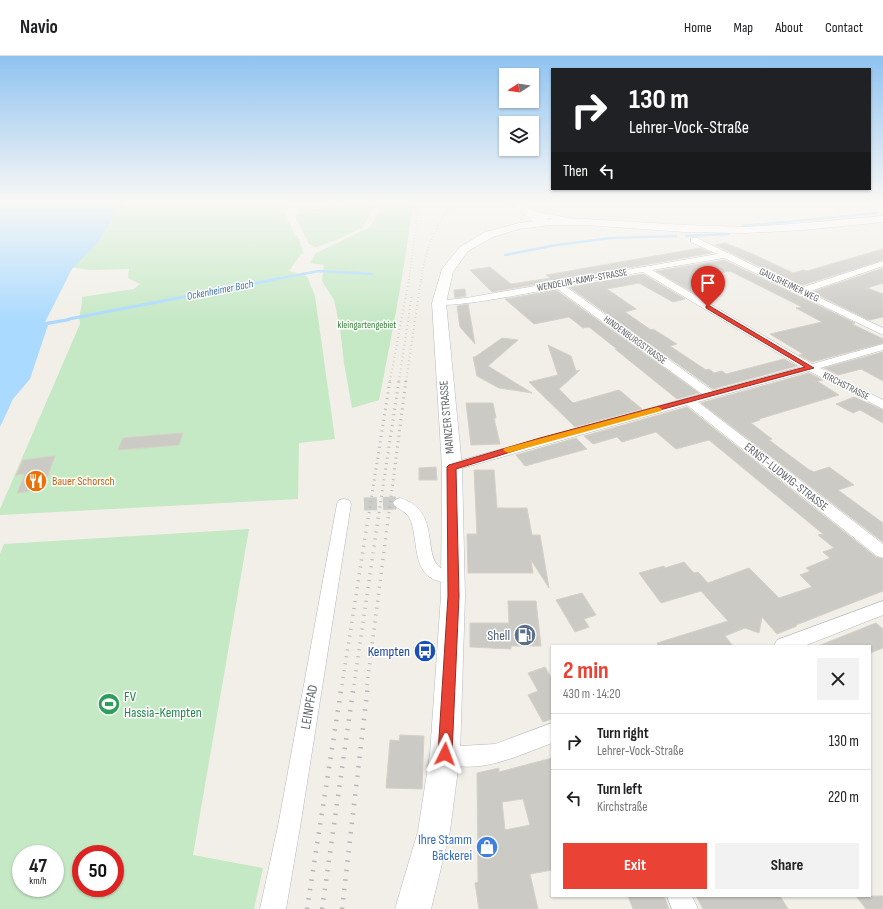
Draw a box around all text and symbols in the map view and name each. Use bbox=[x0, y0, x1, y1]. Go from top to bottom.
text: Navio bbox=[20, 16, 58, 39]
text: Home bbox=[684, 19, 712, 36]
text: Map bbox=[734, 19, 753, 36]
text: About bbox=[775, 19, 803, 36]
text: Contact bbox=[825, 19, 863, 36]
north arrow bbox=[499, 68, 539, 108]
map controls bbox=[499, 68, 539, 156]
text: 130 m bbox=[629, 83, 689, 116]
icon: right bbox=[563, 84, 615, 136]
button: layers bbox=[499, 116, 539, 156]
text: Lehrer-Vock-Straße bbox=[629, 117, 749, 138]
icon: left bbox=[596, 160, 618, 182]
text: Then bbox=[563, 162, 588, 181]
street label: GAULSHEIMER WEG bbox=[757, 265, 821, 305]
street label: WENDELIN-KAMP-STRASSE bbox=[536, 266, 628, 294]
pin bbox=[691, 266, 725, 307]
icon: arrive bbox=[697, 272, 719, 294]
water label: Ockenheimer Bach bbox=[186, 277, 255, 303]
street label: HINDENBURGSTRASSE bbox=[601, 313, 669, 367]
park label: kleingartengebiet bbox=[338, 319, 396, 331]
street label: KIRCHSTRASSE bbox=[821, 369, 871, 403]
street label: MAINZER STRASSE bbox=[436, 380, 458, 454]
street label: ERNST-LUDWIG-STRASSE bbox=[741, 440, 831, 514]
restaurant icon: Bauer Schorsch bbox=[23, 468, 49, 494]
place label: Bauer Schorsch bbox=[52, 474, 115, 489]
fuel station icon: Shell bbox=[512, 622, 538, 648]
place label: Shell bbox=[487, 627, 510, 644]
bus stop icon: Kempten bbox=[412, 638, 438, 664]
place label: Kempten bbox=[368, 643, 410, 660]
text: 2 min bbox=[563, 656, 609, 685]
button: close bbox=[817, 658, 859, 700]
street label: LEINPFAD bbox=[297, 683, 321, 731]
text: 430 m · 14:20 bbox=[563, 686, 620, 702]
place label: FV Hassia-Kempten bbox=[124, 688, 202, 721]
sports icon: FV Hassia-Kempten bbox=[96, 691, 122, 717]
text: Turn right bbox=[597, 724, 649, 743]
icon: right bbox=[563, 731, 585, 753]
text: 130 m bbox=[829, 732, 859, 751]
position arrow bbox=[424, 733, 466, 775]
text: Lehrer-Vock-Straße bbox=[597, 743, 684, 759]
text: Turn left bbox=[597, 780, 642, 799]
icon: left bbox=[563, 787, 585, 809]
text: 220 m bbox=[828, 788, 859, 807]
text: Kirchstraße bbox=[597, 799, 647, 815]
place label: Ihre Stamm Bäckerei bbox=[418, 831, 472, 864]
shop icon: Ihre Stamm Bäckerei bbox=[474, 834, 500, 860]
button: Exit bbox=[563, 843, 707, 889]
button: Share bbox=[715, 843, 859, 889]
speed limit sign: 50 bbox=[72, 845, 124, 897]
text: 47 bbox=[29, 854, 47, 878]
text: km/h bbox=[29, 875, 47, 887]

